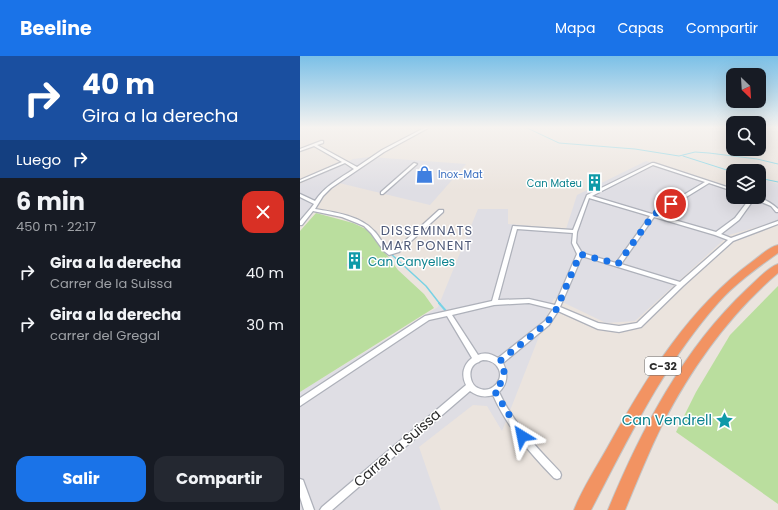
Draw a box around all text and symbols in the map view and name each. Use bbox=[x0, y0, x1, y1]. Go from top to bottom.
text: Beeline bbox=[20, 15, 92, 42]
text: Mapa bbox=[555, 18, 595, 38]
text: Capas bbox=[617, 18, 664, 38]
text: Compartir bbox=[686, 18, 758, 38]
text: 40 m bbox=[82, 65, 155, 104]
north arrow bbox=[726, 68, 766, 108]
map controls bbox=[726, 68, 766, 204]
icon: right bbox=[16, 72, 68, 124]
text: Gira a la derecha bbox=[82, 103, 238, 128]
button: search bbox=[726, 116, 766, 156]
icon: right bbox=[69, 148, 91, 170]
text: Luego bbox=[16, 149, 61, 170]
shop icon: Inox-Mat bbox=[415, 164, 435, 184]
button: layers bbox=[726, 164, 766, 204]
place label: Inox-Mat bbox=[438, 167, 483, 182]
building icon: Can Mateu bbox=[585, 173, 605, 193]
place label: Can Mateu bbox=[527, 176, 582, 191]
text: 6 min bbox=[16, 185, 85, 218]
pin bbox=[654, 187, 688, 221]
button: close bbox=[242, 191, 284, 233]
icon: arrive bbox=[660, 193, 682, 215]
text: 450 m · 22:17 bbox=[16, 217, 96, 236]
district label: DISSEMINATS MAR PONENT bbox=[381, 221, 473, 255]
building icon: Can Canyelles bbox=[345, 251, 365, 271]
text: Gira a la derecha bbox=[50, 252, 181, 273]
place label: Can Canyelles bbox=[368, 253, 455, 270]
icon: right bbox=[16, 261, 38, 283]
text: 40 m bbox=[246, 262, 284, 283]
text: Carrer de la Suissa bbox=[50, 274, 172, 293]
text: Gira a la derecha bbox=[50, 304, 181, 325]
icon: right bbox=[16, 313, 38, 335]
text: 30 m bbox=[246, 314, 284, 335]
text: carrer del Gregal bbox=[50, 326, 160, 345]
road number: C-32 bbox=[645, 357, 681, 375]
street label: Carrer la Suïssa bbox=[349, 404, 445, 492]
place label: Can Vendrell bbox=[622, 410, 712, 430]
place icon: Can Vendrell bbox=[715, 410, 735, 430]
position arrow bbox=[501, 415, 543, 457]
button: Salir bbox=[16, 456, 146, 502]
button: Compartir bbox=[154, 456, 284, 502]

